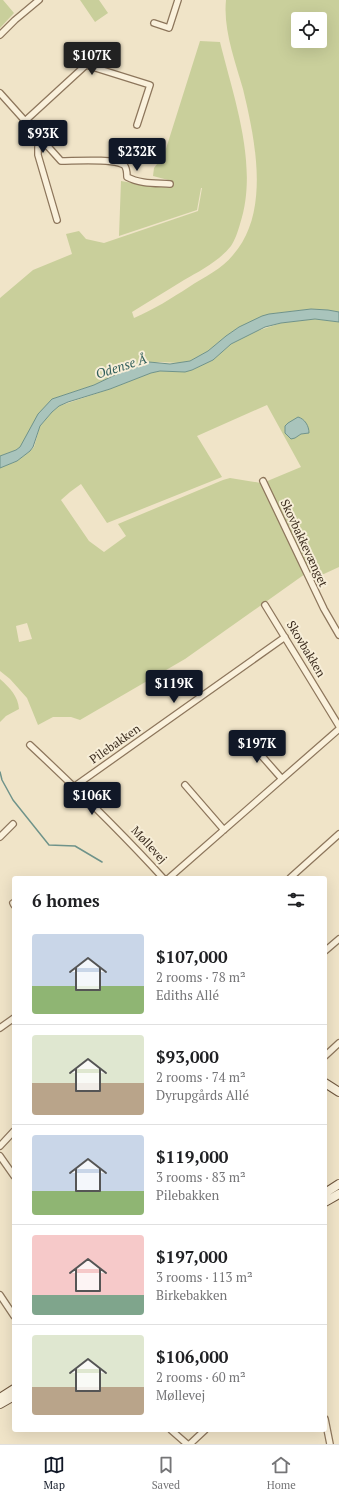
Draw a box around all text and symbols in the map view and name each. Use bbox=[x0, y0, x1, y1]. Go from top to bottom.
map controls bbox=[291, 12, 327, 48]
button: locate bbox=[291, 12, 327, 48]
pin: $107K bbox=[64, 42, 120, 76]
text: $107K bbox=[73, 46, 111, 64]
pin: $93K bbox=[19, 120, 67, 154]
text: $93K bbox=[27, 124, 59, 142]
pin: $232K bbox=[109, 138, 165, 172]
text: $232K bbox=[118, 142, 156, 160]
water label: Odense Å bbox=[93, 349, 149, 383]
street label: Skovbakkevænget bbox=[278, 497, 332, 589]
street label: Skovbakken bbox=[284, 618, 329, 680]
pin: $119K bbox=[146, 670, 202, 704]
text: $119K bbox=[155, 674, 193, 692]
street label: Pilebakken bbox=[86, 721, 143, 766]
pin: $197K bbox=[229, 730, 285, 764]
text: $197K bbox=[238, 734, 276, 752]
pin: $106K bbox=[64, 782, 120, 816]
text: $106K bbox=[73, 786, 111, 804]
street label: Møllevej bbox=[128, 823, 170, 866]
text: 6 homes bbox=[32, 889, 100, 912]
icon: filters bbox=[285, 889, 307, 911]
text: $107,000 bbox=[156, 945, 228, 968]
icon: home bbox=[64, 950, 112, 998]
text: 2 rooms · 78 m² bbox=[156, 968, 246, 986]
text: Ediths Allé bbox=[156, 986, 219, 1004]
text: $93,000 bbox=[156, 1045, 219, 1068]
icon: home bbox=[64, 1051, 112, 1099]
text: 2 rooms · 74 m² bbox=[156, 1068, 246, 1086]
text: Dyrupgårds Allé bbox=[156, 1086, 249, 1104]
text: $119,000 bbox=[156, 1145, 228, 1168]
icon: home bbox=[64, 1151, 112, 1199]
text: 3 rooms · 83 m² bbox=[156, 1168, 246, 1186]
text: Pilebakken bbox=[156, 1186, 219, 1204]
text: $197,000 bbox=[156, 1245, 228, 1268]
icon: home bbox=[64, 1251, 112, 1299]
text: 3 rooms · 113 m² bbox=[156, 1268, 253, 1286]
text: Birkebakken bbox=[156, 1286, 227, 1304]
text: $106,000 bbox=[156, 1345, 228, 1368]
icon: home bbox=[64, 1351, 112, 1399]
text: 2 rooms · 60 m² bbox=[156, 1368, 246, 1386]
text: Møllevej bbox=[156, 1386, 205, 1404]
tab: Map bbox=[43, 1454, 65, 1492]
tab: Saved bbox=[152, 1454, 180, 1492]
tab: Home bbox=[267, 1454, 296, 1492]

